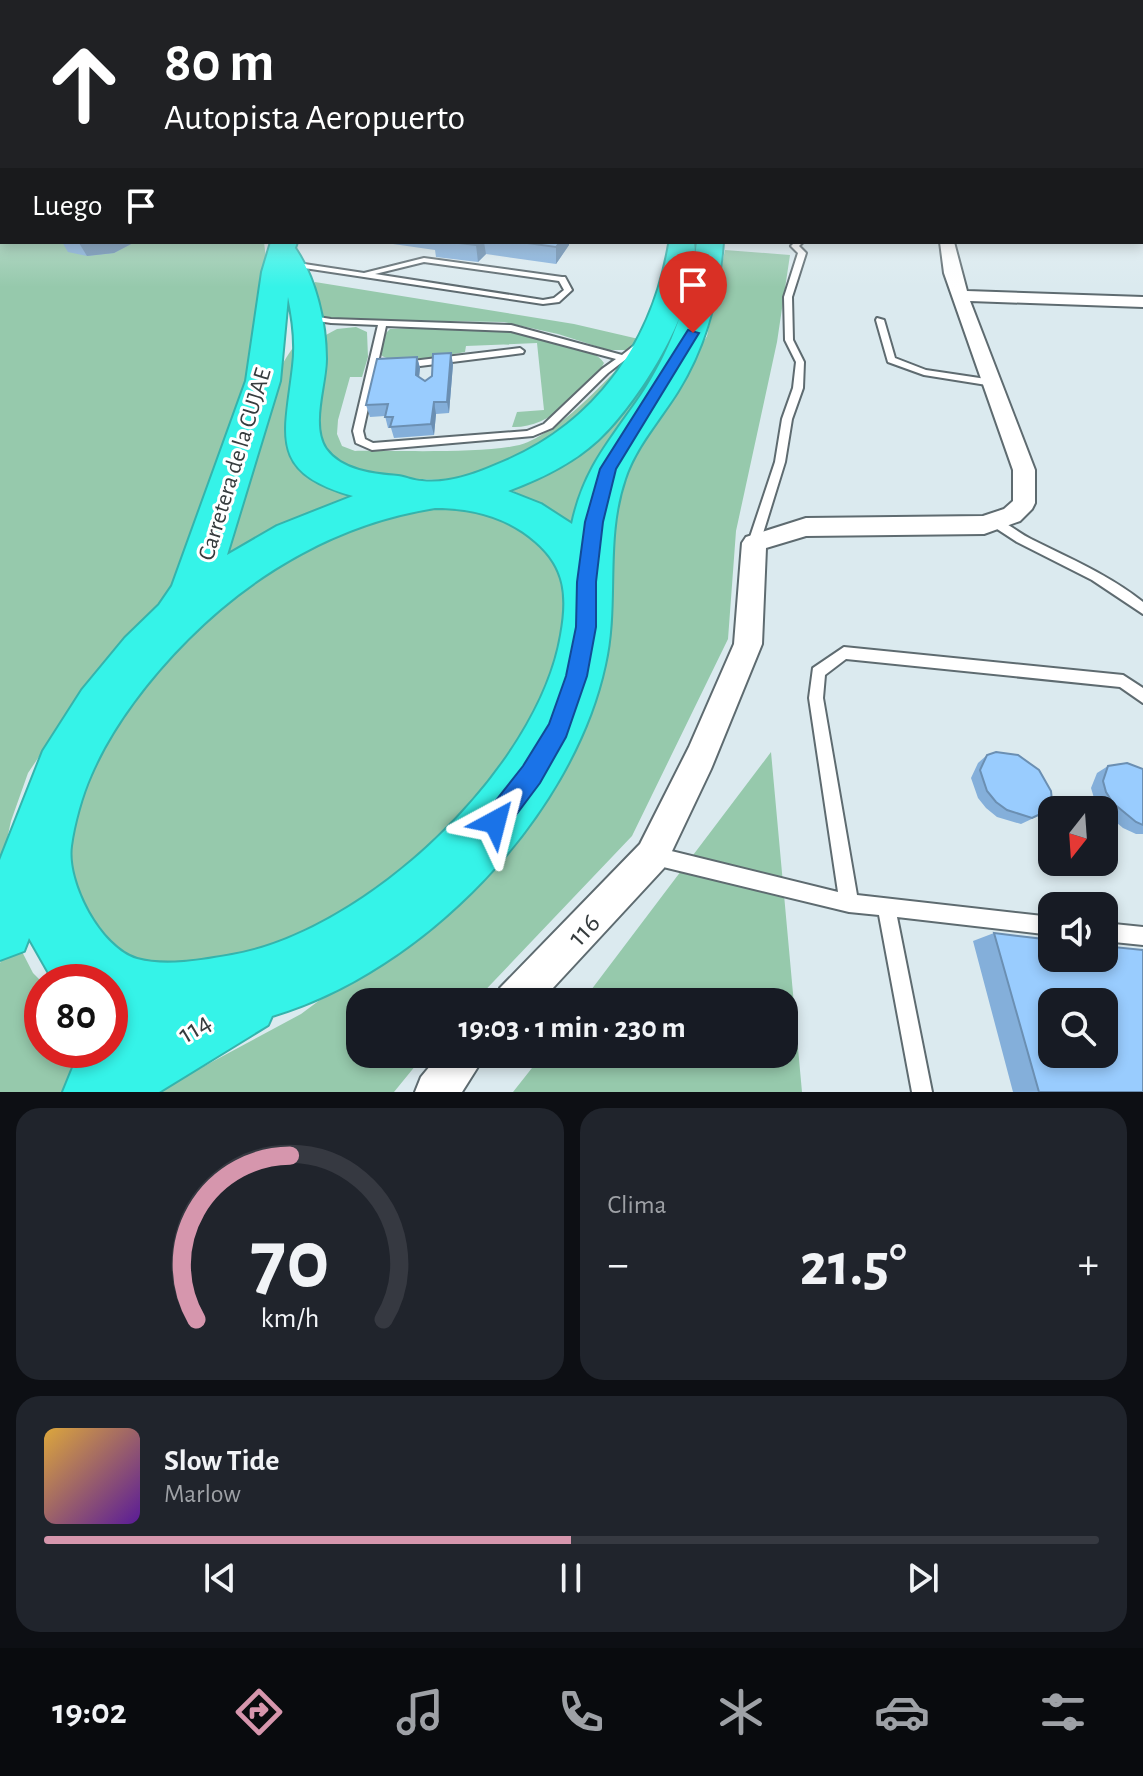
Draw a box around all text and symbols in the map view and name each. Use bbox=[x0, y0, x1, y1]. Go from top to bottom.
icon: ahead bbox=[32, 32, 136, 136]
text: 80 m bbox=[164, 35, 274, 91]
text: Autopista Aeropuerto bbox=[164, 100, 465, 136]
icon: arrive bbox=[119, 184, 163, 228]
text: Luego bbox=[32, 191, 103, 221]
pin bbox=[659, 251, 727, 333]
icon: arrive bbox=[671, 263, 715, 307]
street label: Carretera de la CUJAE bbox=[194, 365, 276, 563]
position arrow bbox=[453, 780, 537, 864]
north arrow bbox=[1038, 796, 1118, 876]
map controls bbox=[1038, 796, 1118, 1068]
button: sound bbox=[1038, 892, 1118, 972]
street label: 116 bbox=[563, 909, 606, 952]
speed limit sign: 80 bbox=[24, 964, 128, 1068]
button: search bbox=[1038, 988, 1118, 1068]
street label: 114 bbox=[174, 1008, 216, 1049]
text: 19:03 · 1 min · 230 m bbox=[458, 1013, 686, 1043]
text: Clima bbox=[608, 1192, 667, 1218]
text: 70 bbox=[250, 1219, 329, 1303]
text: 21.5° bbox=[800, 1236, 907, 1296]
text: − bbox=[608, 1243, 629, 1287]
text: + bbox=[1078, 1243, 1099, 1287]
text: km/h bbox=[260, 1304, 319, 1333]
text: Slow Tide bbox=[164, 1446, 279, 1476]
text: Marlow bbox=[164, 1481, 241, 1507]
icon: previous bbox=[198, 1556, 242, 1600]
icon: pause bbox=[549, 1556, 593, 1600]
icon: next bbox=[901, 1556, 945, 1600]
icon: directions bbox=[231, 1684, 287, 1740]
icon: music bbox=[392, 1684, 448, 1740]
icon: phone bbox=[553, 1684, 609, 1740]
icon: climate bbox=[713, 1684, 769, 1740]
icon: car bbox=[874, 1684, 930, 1740]
icon: filters bbox=[1035, 1684, 1091, 1740]
text: 19:02 bbox=[52, 1694, 127, 1730]

